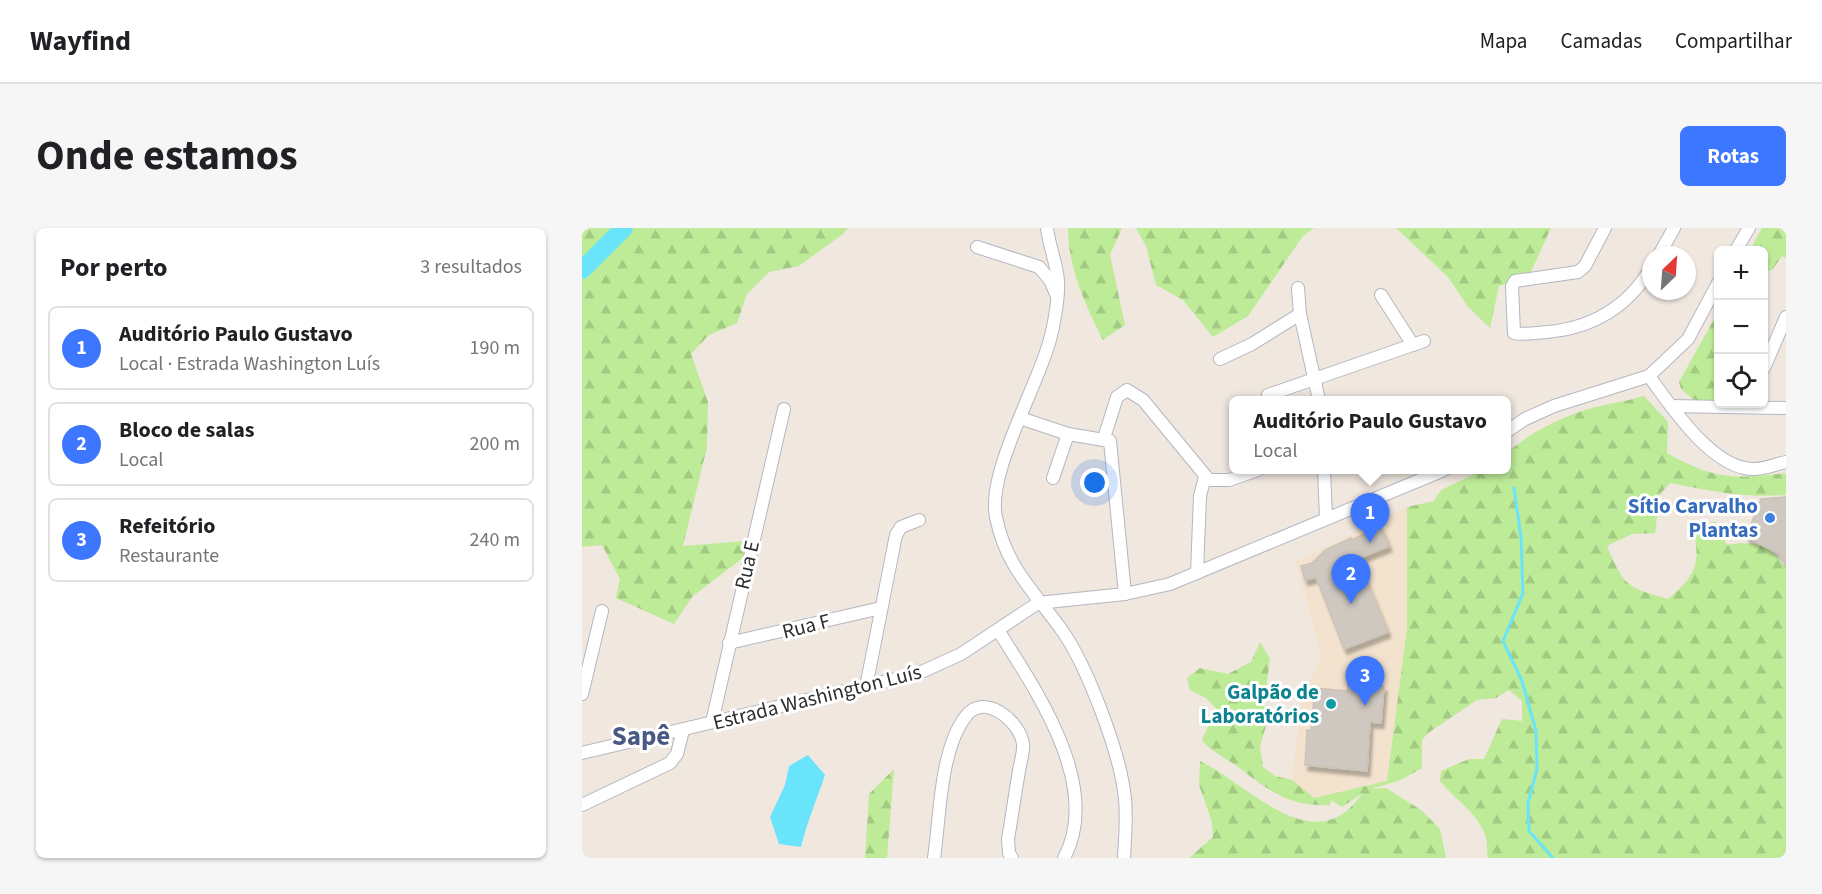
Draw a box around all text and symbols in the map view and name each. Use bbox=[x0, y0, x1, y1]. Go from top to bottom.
text: Wayfind bbox=[30, 21, 131, 61]
text: Mapa bbox=[1480, 26, 1527, 56]
text: Camadas bbox=[1560, 26, 1642, 56]
text: Compartilhar bbox=[1675, 26, 1792, 56]
text: Onde estamos bbox=[36, 126, 298, 186]
button: Rotas bbox=[1680, 126, 1786, 186]
north arrow bbox=[1642, 246, 1696, 300]
map controls bbox=[1714, 246, 1768, 408]
button: + bbox=[1714, 246, 1768, 300]
text: Por perto bbox=[60, 249, 168, 286]
text: 3 resultados bbox=[420, 253, 522, 281]
button: − bbox=[1714, 300, 1768, 354]
text: Auditório Paulo Gustavo bbox=[119, 318, 353, 350]
text: 1 bbox=[76, 334, 87, 362]
text: 190 m bbox=[470, 334, 520, 362]
text: Local · Estrada Washington Luís bbox=[119, 350, 380, 378]
button: locate bbox=[1714, 354, 1768, 408]
popup bbox=[1229, 396, 1511, 474]
text: Auditório Paulo Gustavo bbox=[1253, 405, 1487, 437]
text: Bloco de salas bbox=[119, 414, 255, 446]
text: 2 bbox=[76, 430, 87, 458]
text: 200 m bbox=[470, 430, 520, 458]
text: Local bbox=[1253, 437, 1298, 465]
text: Local bbox=[119, 446, 163, 474]
your location bbox=[1080, 468, 1109, 497]
place label: Sítio Carvalho Plantas bbox=[1628, 491, 1758, 545]
pin: 1 bbox=[1350, 494, 1390, 543]
text: Refeitório bbox=[119, 510, 216, 542]
marker: Sítio Carvalho Plantas bbox=[1763, 511, 1777, 525]
text: 3 bbox=[76, 526, 87, 554]
text: 240 m bbox=[470, 526, 520, 554]
street label: Rua E bbox=[727, 538, 767, 592]
text: Restaurante bbox=[119, 542, 219, 570]
pin: 2 bbox=[1332, 554, 1370, 604]
street label: Rua F bbox=[779, 606, 833, 646]
pin: 3 bbox=[1346, 656, 1384, 706]
street label: Estrada Washington Luís bbox=[710, 657, 925, 737]
place label: Galpão de Laboratórios bbox=[1201, 677, 1319, 731]
marker: Galpão de Laboratórios bbox=[1324, 697, 1338, 711]
district label: Sapê bbox=[612, 717, 670, 756]

